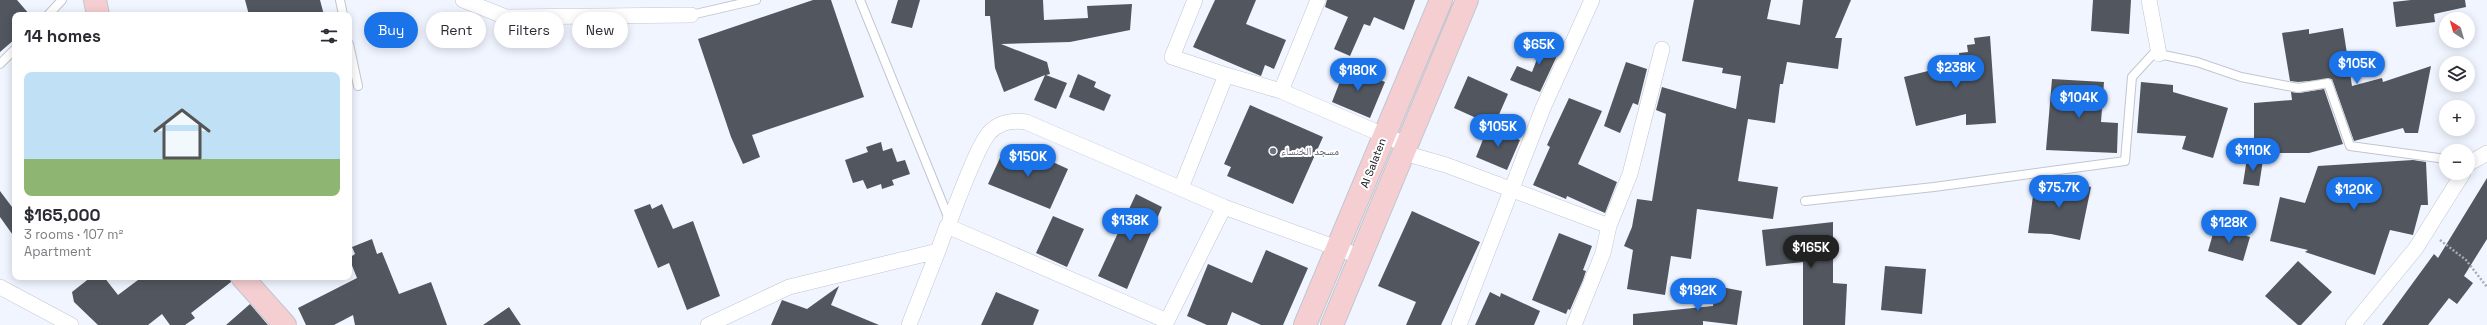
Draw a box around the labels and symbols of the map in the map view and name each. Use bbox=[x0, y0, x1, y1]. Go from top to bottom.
north arrow bbox=[2439, 12, 2475, 48]
pin: $65K bbox=[1515, 32, 1563, 66]
pin: $105K bbox=[2329, 51, 2385, 85]
pin: $238K bbox=[1928, 55, 1984, 89]
pin: $180K bbox=[1330, 58, 1386, 92]
pin: $104K bbox=[2051, 85, 2107, 119]
pin: $105K bbox=[1470, 114, 1526, 148]
street label: Al Salaten bbox=[1357, 136, 1389, 190]
pin: $110K bbox=[2225, 138, 2281, 172]
pin: $150K bbox=[1000, 144, 1056, 178]
place label: مسجد الخنساء bbox=[1281, 144, 1339, 158]
marker: مسجد الخنساء bbox=[1268, 146, 1278, 156]
pin: $75.7K bbox=[2026, 175, 2092, 209]
pin: $120K bbox=[2326, 177, 2382, 211]
pin: $138K bbox=[1102, 208, 1158, 242]
pin: $128K bbox=[2201, 210, 2257, 244]
pin: $165K bbox=[1783, 235, 1839, 269]
pin: $192K bbox=[1670, 278, 1726, 312]

